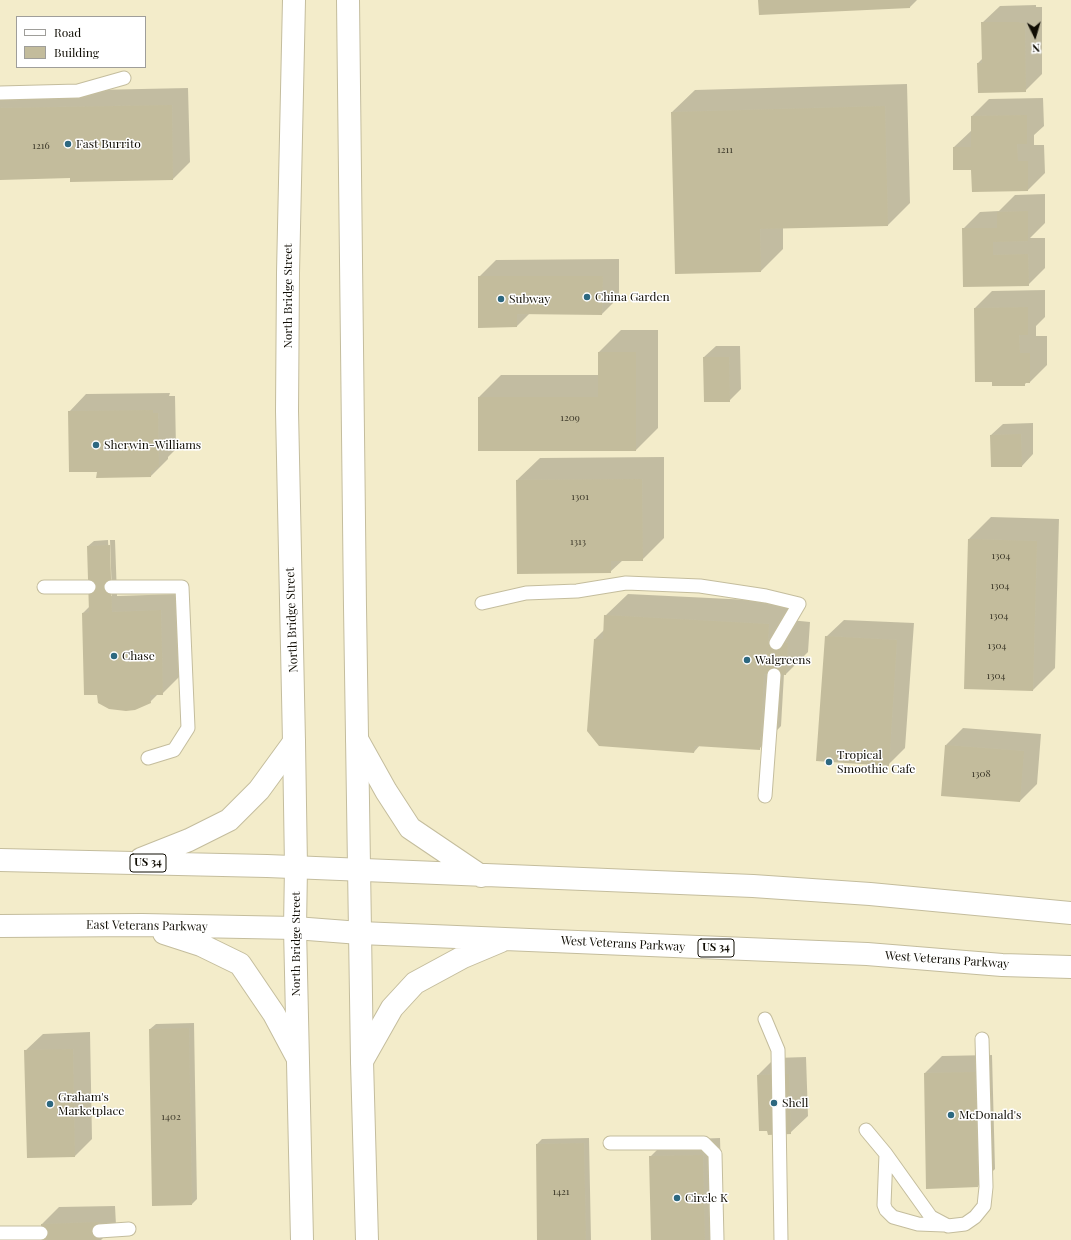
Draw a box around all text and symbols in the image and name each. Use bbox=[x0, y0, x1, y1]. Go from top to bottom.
legend bbox=[16, 16, 146, 68]
north arrow bbox=[1015, 16, 1055, 56]
text: Road bbox=[54, 24, 81, 40]
text: N bbox=[1031, 41, 1041, 56]
text: Building bbox=[54, 44, 99, 60]
place label: Fast Burrito bbox=[76, 137, 141, 151]
marker: Fast Burrito bbox=[63, 139, 73, 149]
house number: 1216 bbox=[32, 140, 50, 152]
house number: 1211 bbox=[717, 144, 733, 156]
street label: North Bridge Street bbox=[281, 243, 295, 349]
place label: China Garden bbox=[595, 290, 670, 304]
place label: Subway bbox=[509, 292, 550, 306]
marker: China Garden bbox=[582, 292, 592, 302]
marker: Subway bbox=[496, 294, 506, 304]
house number: 1209 bbox=[560, 412, 580, 424]
place label: Sherwin-Williams bbox=[104, 438, 201, 452]
marker: Sherwin-Williams bbox=[91, 440, 101, 450]
house number: 1301 bbox=[571, 491, 589, 503]
house number: 1313 bbox=[570, 536, 586, 548]
house number: 1304 bbox=[992, 550, 1010, 562]
street label: North Bridge Street bbox=[283, 567, 301, 673]
house number: 1304 bbox=[991, 580, 1009, 592]
house number: 1304 bbox=[990, 610, 1008, 622]
house number: 1304 bbox=[988, 640, 1006, 652]
place label: Chase bbox=[122, 649, 155, 663]
marker: Chase bbox=[109, 651, 119, 661]
place label: Walgreens bbox=[755, 653, 811, 667]
marker: Walgreens bbox=[742, 655, 752, 665]
house number: 1304 bbox=[987, 670, 1005, 682]
place label: Tropical Smoothie Cafe bbox=[837, 748, 915, 776]
marker: Tropical Smoothie Cafe bbox=[824, 757, 834, 767]
house number: 1308 bbox=[971, 768, 991, 780]
road number: US 34 bbox=[130, 854, 166, 872]
street label: North Bridge Street bbox=[289, 891, 303, 997]
street label: East Veterans Parkway bbox=[86, 918, 208, 934]
street label: West Veterans Parkway bbox=[560, 934, 686, 954]
road number: US 34 bbox=[698, 939, 734, 957]
street label: West Veterans Parkway bbox=[884, 948, 1010, 972]
place label: Graham's Marketplace bbox=[58, 1090, 124, 1118]
place label: Shell bbox=[782, 1096, 808, 1110]
marker: Shell bbox=[769, 1098, 779, 1108]
marker: Graham's Marketplace bbox=[45, 1099, 55, 1109]
place label: McDonald's bbox=[959, 1108, 1021, 1122]
marker: McDonald's bbox=[946, 1110, 956, 1120]
house number: 1402 bbox=[161, 1111, 181, 1123]
house number: 1421 bbox=[552, 1186, 570, 1198]
place label: Circle K bbox=[685, 1191, 728, 1205]
marker: Circle K bbox=[672, 1193, 682, 1203]

